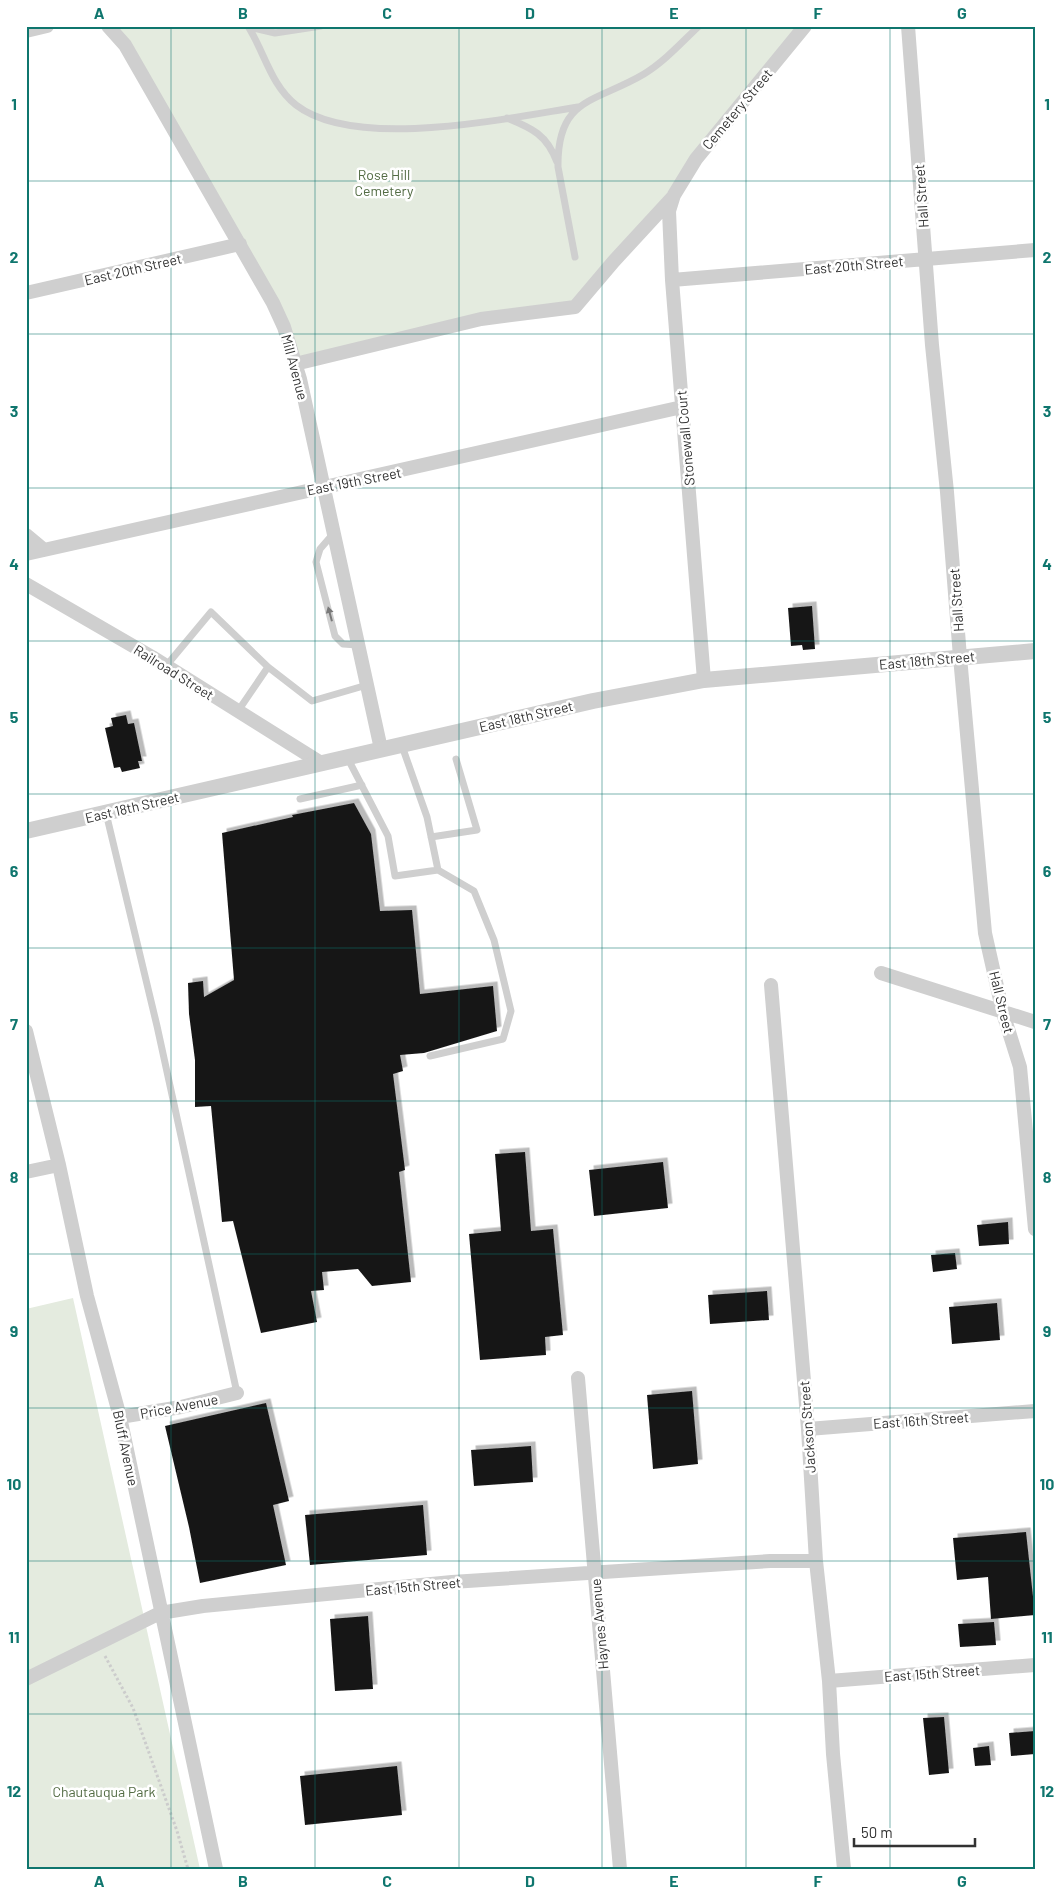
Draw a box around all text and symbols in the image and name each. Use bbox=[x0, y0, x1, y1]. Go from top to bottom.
text: A bbox=[94, 3, 105, 22]
text: B bbox=[238, 3, 248, 22]
text: C bbox=[382, 3, 392, 22]
text: D bbox=[525, 3, 535, 22]
text: E bbox=[669, 3, 679, 22]
text: F bbox=[814, 3, 823, 22]
text: G bbox=[957, 3, 967, 22]
street label: Cemetery Street bbox=[698, 65, 776, 153]
text: 1 bbox=[11, 94, 17, 113]
text: 1 bbox=[1044, 94, 1050, 113]
street label: Hall Street bbox=[910, 164, 932, 228]
park label: Rose Hill Cemetery bbox=[354, 166, 414, 199]
text: 2 bbox=[10, 247, 19, 266]
text: 2 bbox=[1043, 247, 1052, 266]
street label: East 20th Street bbox=[83, 250, 183, 288]
street label: East 20th Street bbox=[804, 252, 904, 278]
street label: Mill Avenue bbox=[278, 332, 312, 402]
street label: Stonewall Court bbox=[672, 390, 698, 486]
text: 3 bbox=[10, 401, 18, 420]
text: 3 bbox=[1043, 401, 1051, 420]
street label: East 19th Street bbox=[305, 463, 403, 499]
text: 4 bbox=[9, 554, 19, 573]
text: 4 bbox=[1042, 554, 1052, 573]
street label: Hall Street bbox=[945, 568, 967, 632]
one-way arrow bbox=[325, 606, 333, 621]
street label: Railroad Street bbox=[131, 641, 217, 703]
street label: East 18th Street bbox=[878, 647, 976, 673]
street label: East 18th Street bbox=[477, 697, 575, 735]
text: 5 bbox=[10, 707, 19, 726]
text: 5 bbox=[1043, 707, 1052, 726]
street label: East 18th Street bbox=[83, 788, 181, 826]
text: 6 bbox=[10, 861, 19, 880]
text: 6 bbox=[1043, 861, 1052, 880]
street label: Hall Street bbox=[986, 969, 1018, 1035]
text: 7 bbox=[10, 1014, 18, 1033]
text: 7 bbox=[1043, 1014, 1051, 1033]
text: 8 bbox=[10, 1167, 19, 1186]
text: 8 bbox=[1043, 1167, 1052, 1186]
text: 9 bbox=[10, 1321, 18, 1340]
text: 9 bbox=[1043, 1321, 1051, 1340]
street label: Jackson Street bbox=[795, 1380, 819, 1474]
street label: Price Avenue bbox=[139, 1390, 219, 1422]
street label: East 16th Street bbox=[873, 1408, 969, 1432]
street label: Bluff Avenue bbox=[110, 1409, 142, 1487]
text: 10 bbox=[7, 1474, 21, 1493]
text: 10 bbox=[1040, 1474, 1054, 1493]
street label: East 15th Street bbox=[364, 1573, 462, 1599]
street label: Haynes Avenue bbox=[587, 1578, 611, 1670]
text: 11 bbox=[8, 1627, 20, 1646]
text: 11 bbox=[1041, 1627, 1053, 1646]
street label: East 15th Street bbox=[884, 1661, 980, 1685]
text: 12 bbox=[7, 1781, 21, 1800]
text: 12 bbox=[1040, 1781, 1054, 1800]
park label: Chautauqua Park bbox=[52, 1783, 156, 1800]
scale bar bbox=[854, 1815, 975, 1847]
text: 50 m bbox=[861, 1823, 893, 1841]
text: A bbox=[94, 1871, 105, 1890]
text: B bbox=[238, 1871, 248, 1890]
text: C bbox=[382, 1871, 392, 1890]
text: D bbox=[525, 1871, 535, 1890]
text: E bbox=[669, 1871, 679, 1890]
text: F bbox=[814, 1871, 823, 1890]
text: G bbox=[957, 1871, 967, 1890]

